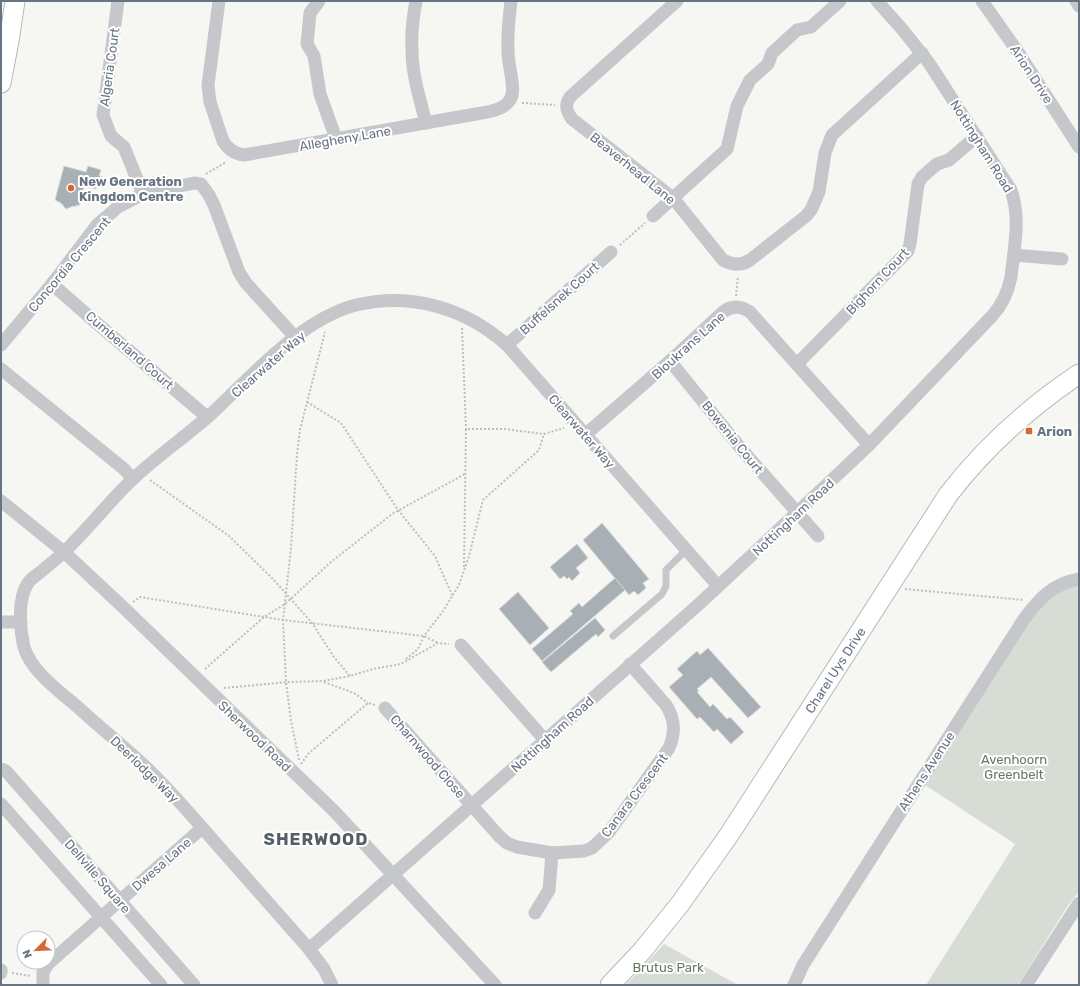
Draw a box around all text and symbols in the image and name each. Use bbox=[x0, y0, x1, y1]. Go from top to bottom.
street label: Algeria Court bbox=[97, 27, 123, 108]
street label: Arion Drive bbox=[1007, 42, 1056, 106]
street label: Nottingham Road bbox=[946, 97, 1016, 196]
street label: Allegheny Lane bbox=[298, 123, 392, 155]
street label: Beaverhead Lane bbox=[587, 129, 678, 207]
place label: New Generation Kingdom Centre bbox=[79, 174, 184, 204]
marker: New Generation Kingdom Centre bbox=[66, 183, 76, 193]
street label: Concordia Crescent bbox=[25, 214, 113, 315]
street label: Bighorn Court bbox=[843, 245, 913, 318]
street label: Buffelsnek Court bbox=[517, 259, 602, 338]
street label: Cumberland Court bbox=[83, 308, 177, 392]
street label: Bloukrans Lane bbox=[649, 309, 728, 382]
street label: Clearwater Way bbox=[228, 328, 308, 401]
street label: Clearwater Way bbox=[545, 391, 618, 471]
street label: Bowenia Court bbox=[699, 398, 766, 477]
place label: Arion bbox=[1037, 424, 1072, 439]
marker: Arion bbox=[1024, 426, 1034, 436]
street label: Nottingham Road bbox=[749, 476, 838, 560]
street label: Charel Uys Drive bbox=[802, 625, 869, 716]
street label: Nottingham Road bbox=[508, 693, 597, 776]
street label: Sherwood Road bbox=[215, 698, 294, 775]
street label: Charnwood Close bbox=[387, 711, 468, 801]
street label: Athens Avenue bbox=[895, 729, 958, 814]
street label: Deerlodge Way bbox=[107, 733, 182, 806]
street label: Canara Crescent bbox=[598, 751, 671, 840]
park label: Avenhoorn Greenbelt bbox=[981, 752, 1047, 782]
district label: SHERWOOD bbox=[264, 829, 368, 849]
street label: Dwesa Lane bbox=[129, 835, 194, 894]
street label: Dellville Square bbox=[62, 836, 134, 916]
north arrow bbox=[16, 930, 56, 970]
text: N bbox=[20, 948, 35, 960]
park label: Brutus Park bbox=[632, 960, 704, 975]

